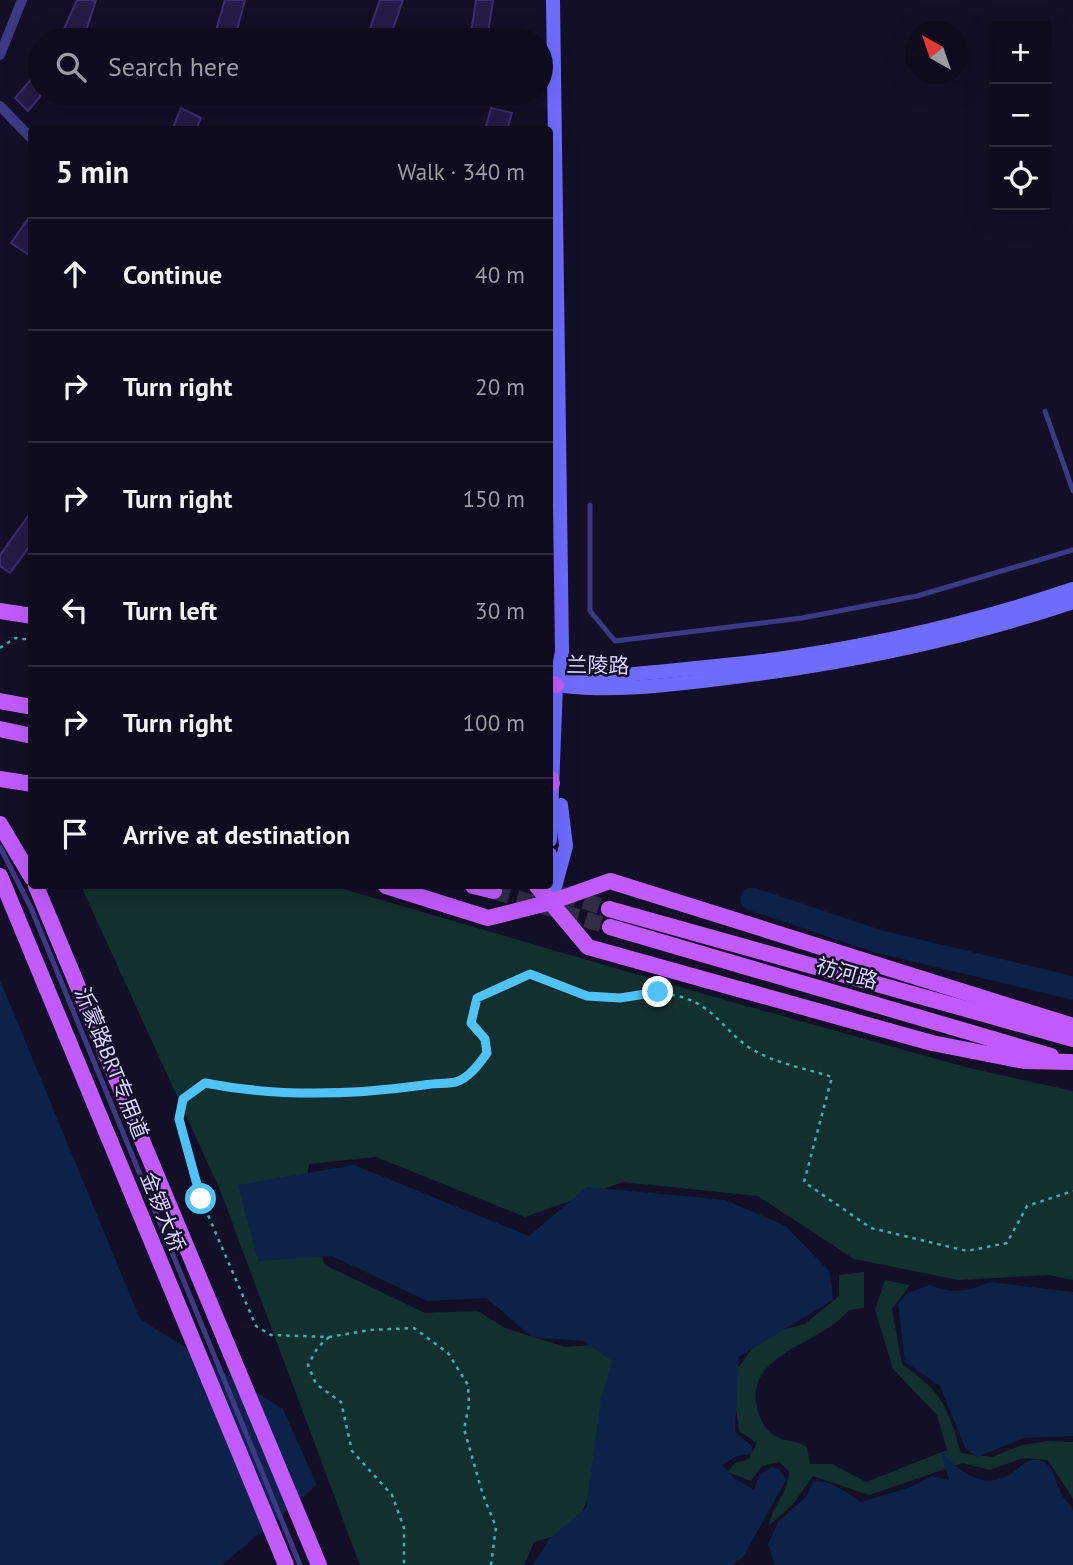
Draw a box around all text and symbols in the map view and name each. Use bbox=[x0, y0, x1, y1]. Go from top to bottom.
north arrow bbox=[905, 21, 968, 84]
map controls bbox=[989, 21, 1052, 210]
button: + bbox=[989, 21, 1052, 84]
search box bbox=[28, 28, 553, 105]
icon: search bbox=[52, 48, 90, 86]
text: Search here bbox=[108, 50, 239, 83]
button: − bbox=[989, 84, 1052, 147]
button: locate bbox=[989, 147, 1052, 210]
text: 5 min bbox=[56, 152, 129, 191]
text: Walk · 340 m bbox=[398, 157, 525, 186]
icon: ahead bbox=[56, 255, 94, 293]
text: Continue bbox=[123, 258, 222, 291]
text: 40 m bbox=[475, 260, 525, 289]
icon: right bbox=[56, 367, 94, 405]
text: Turn right bbox=[123, 370, 232, 403]
text: 20 m bbox=[475, 372, 525, 401]
icon: right bbox=[56, 479, 94, 517]
text: Turn right bbox=[123, 482, 232, 515]
text: 150 m bbox=[463, 484, 525, 513]
icon: left bbox=[56, 591, 94, 629]
text: Turn left bbox=[123, 594, 217, 627]
text: 30 m bbox=[475, 596, 525, 625]
street label: 兰陵路 bbox=[566, 651, 630, 679]
icon: right bbox=[56, 703, 94, 741]
text: Turn right bbox=[123, 706, 232, 739]
text: 100 m bbox=[463, 708, 525, 737]
icon: arrive bbox=[56, 815, 94, 853]
text: Arrive at destination bbox=[123, 818, 350, 851]
street label: 祊河路 bbox=[813, 951, 881, 995]
route end bbox=[642, 976, 673, 1007]
street label: 沂蒙路BRT专用道 bbox=[69, 983, 155, 1143]
street label: 金锣大桥 bbox=[135, 1168, 191, 1256]
route start bbox=[185, 1183, 216, 1214]

